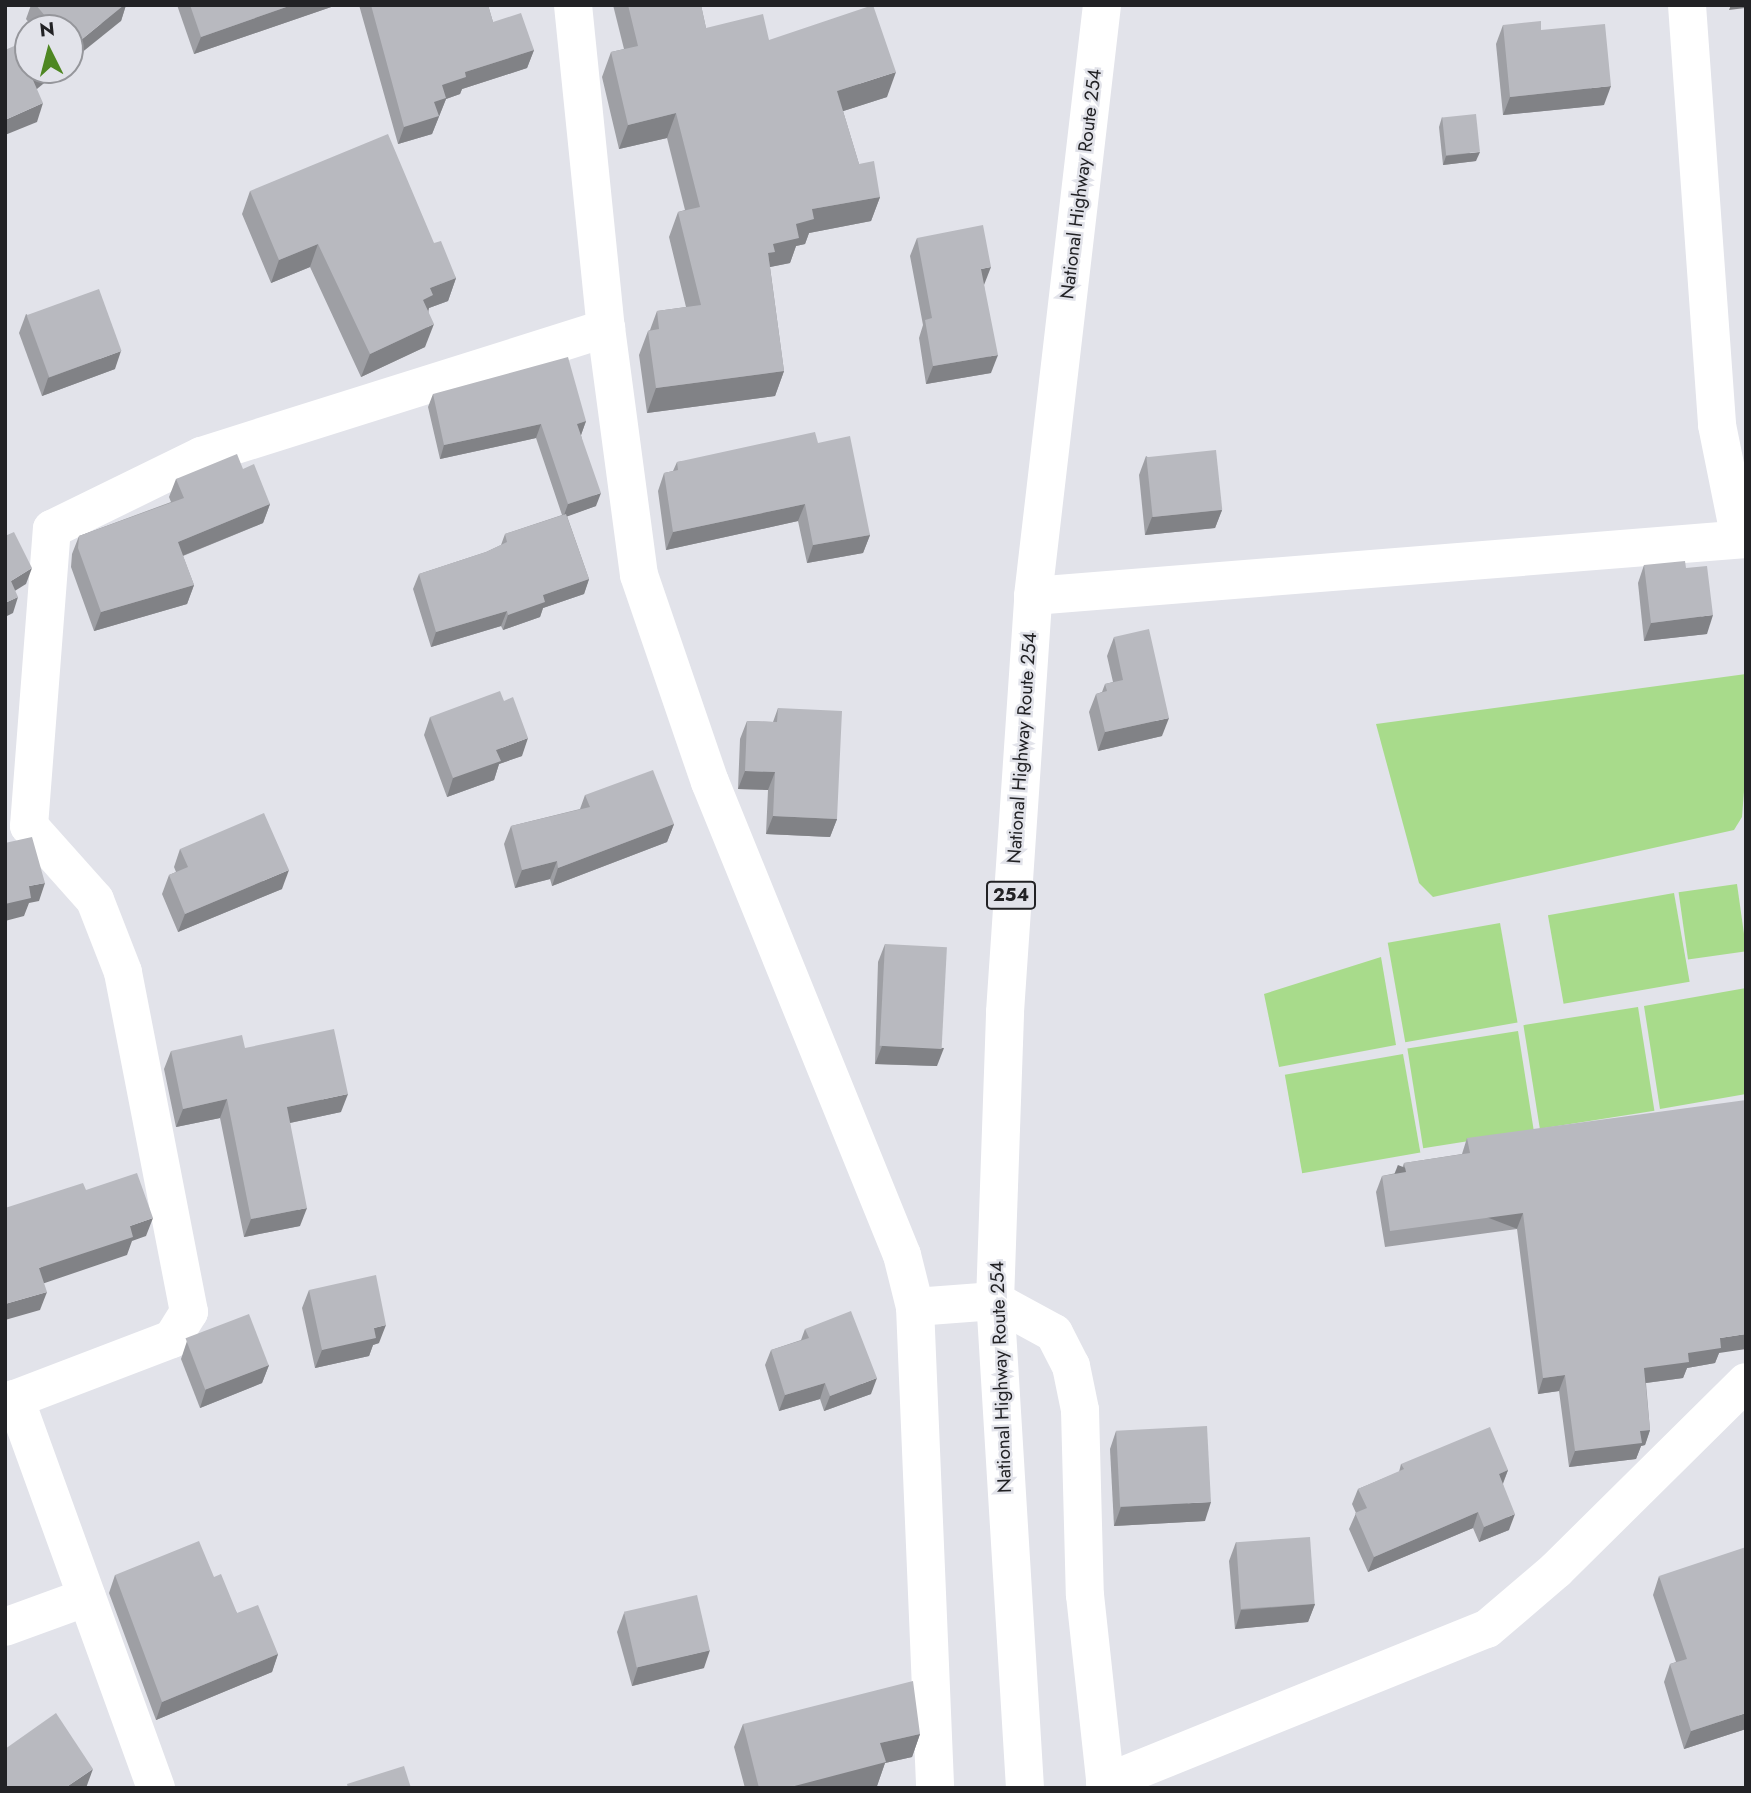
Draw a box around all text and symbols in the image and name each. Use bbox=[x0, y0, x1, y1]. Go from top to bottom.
north arrow bbox=[14, 14, 84, 84]
text: N bbox=[38, 15, 56, 44]
street label: National Highway Route 254 bbox=[1056, 68, 1106, 300]
street label: National Highway Route 254 bbox=[1003, 632, 1041, 864]
road number: 254 bbox=[985, 880, 1037, 910]
street label: National Highway Route 254 bbox=[986, 1261, 1016, 1493]

